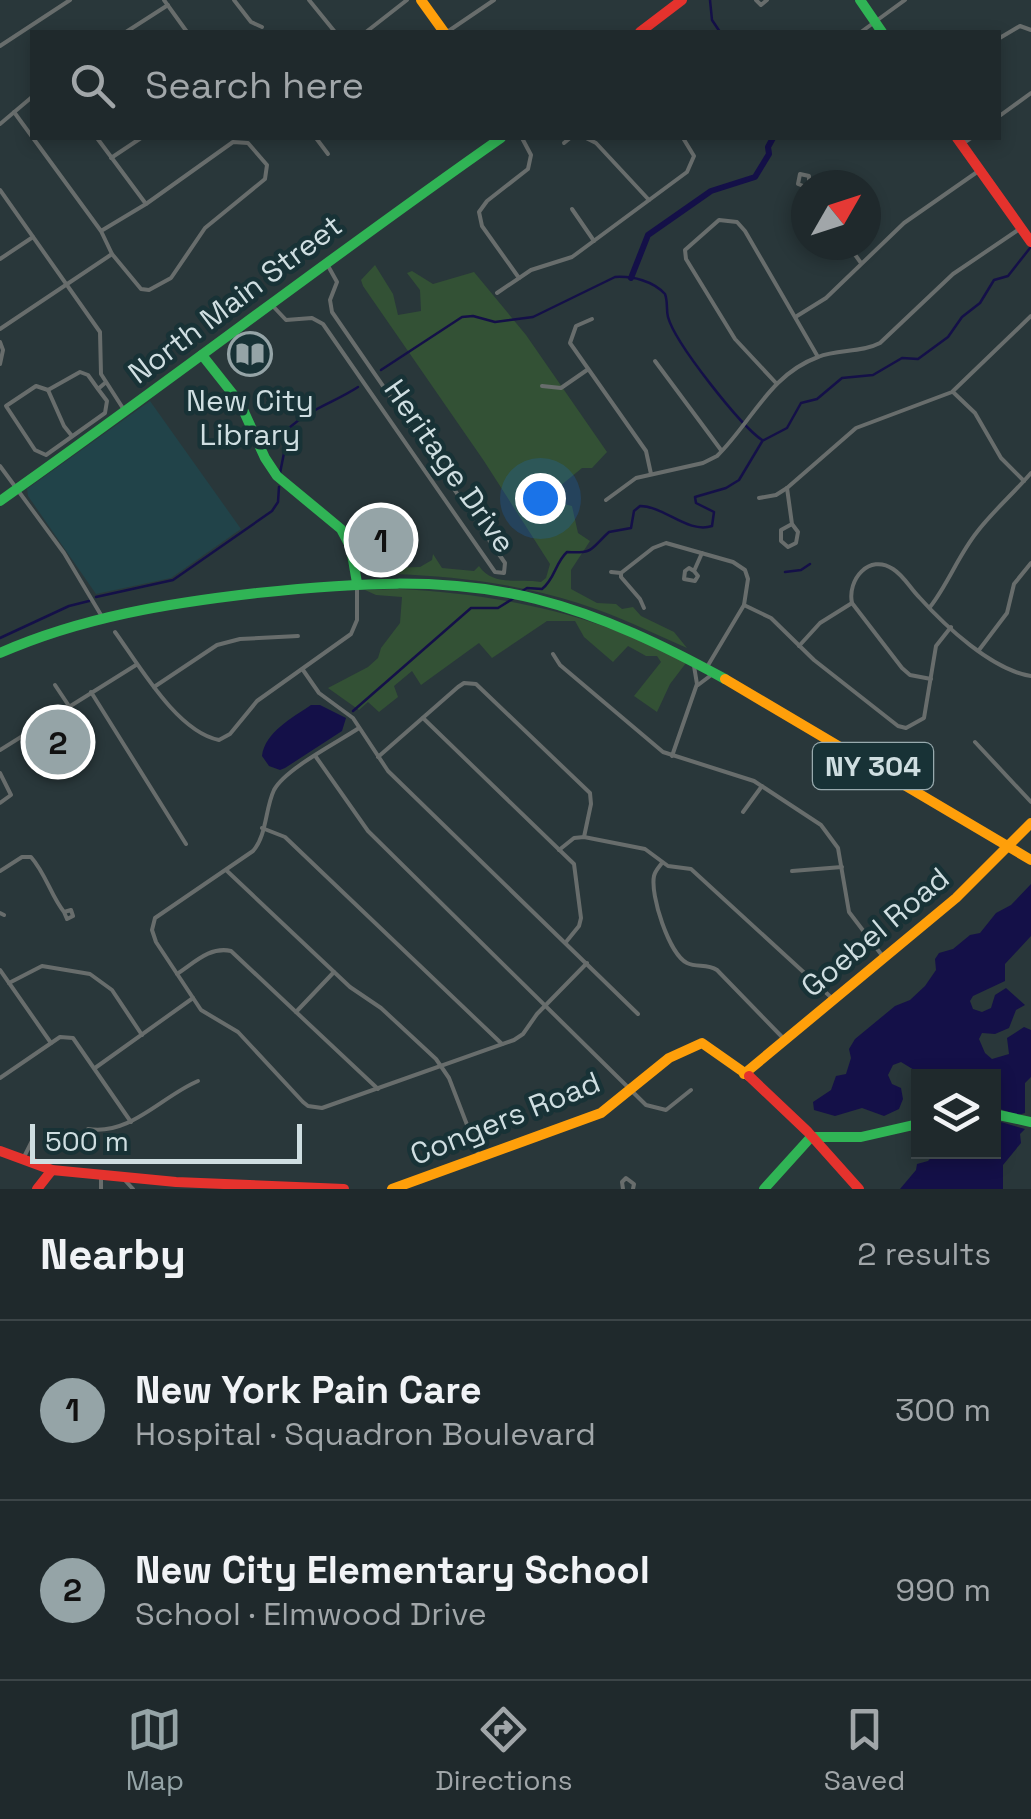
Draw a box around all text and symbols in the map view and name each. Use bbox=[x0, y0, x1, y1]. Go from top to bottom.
search box bbox=[30, 30, 1001, 140]
icon: search bbox=[65, 58, 120, 113]
text: Search here bbox=[145, 61, 364, 109]
north arrow bbox=[791, 170, 881, 260]
street label: North Main Street bbox=[120, 206, 350, 392]
library icon: New City Library bbox=[227, 331, 273, 377]
street label: Heritage Drive bbox=[376, 372, 524, 560]
place label: New City Library bbox=[186, 381, 314, 454]
your location bbox=[515, 473, 566, 524]
pin: 1 bbox=[348, 502, 414, 578]
pin: 2 bbox=[26, 704, 90, 780]
road number: NY 304 bbox=[813, 743, 933, 789]
street label: Goebel Road bbox=[793, 859, 957, 1005]
street label: Congers Road bbox=[404, 1062, 606, 1174]
map controls bbox=[911, 1069, 1001, 1159]
button: layers bbox=[911, 1069, 1001, 1159]
scale bar bbox=[30, 1119, 302, 1164]
text: 500 m bbox=[45, 1123, 129, 1159]
text: Nearby bbox=[40, 1228, 186, 1281]
text: 2 results bbox=[857, 1234, 991, 1274]
text: New York Pain Care bbox=[135, 1366, 482, 1414]
text: 1 bbox=[65, 1390, 80, 1430]
text: 300 m bbox=[895, 1390, 991, 1430]
text: Hospital · Squadron Boulevard bbox=[135, 1414, 596, 1454]
text: New City Elementary School bbox=[135, 1546, 650, 1594]
text: 2 bbox=[63, 1570, 82, 1610]
text: 990 m bbox=[896, 1570, 991, 1610]
text: School · Elmwood Drive bbox=[135, 1594, 487, 1634]
tab: Map bbox=[126, 1702, 184, 1798]
tab: Directions bbox=[435, 1702, 572, 1798]
tab: Saved bbox=[824, 1702, 905, 1798]

